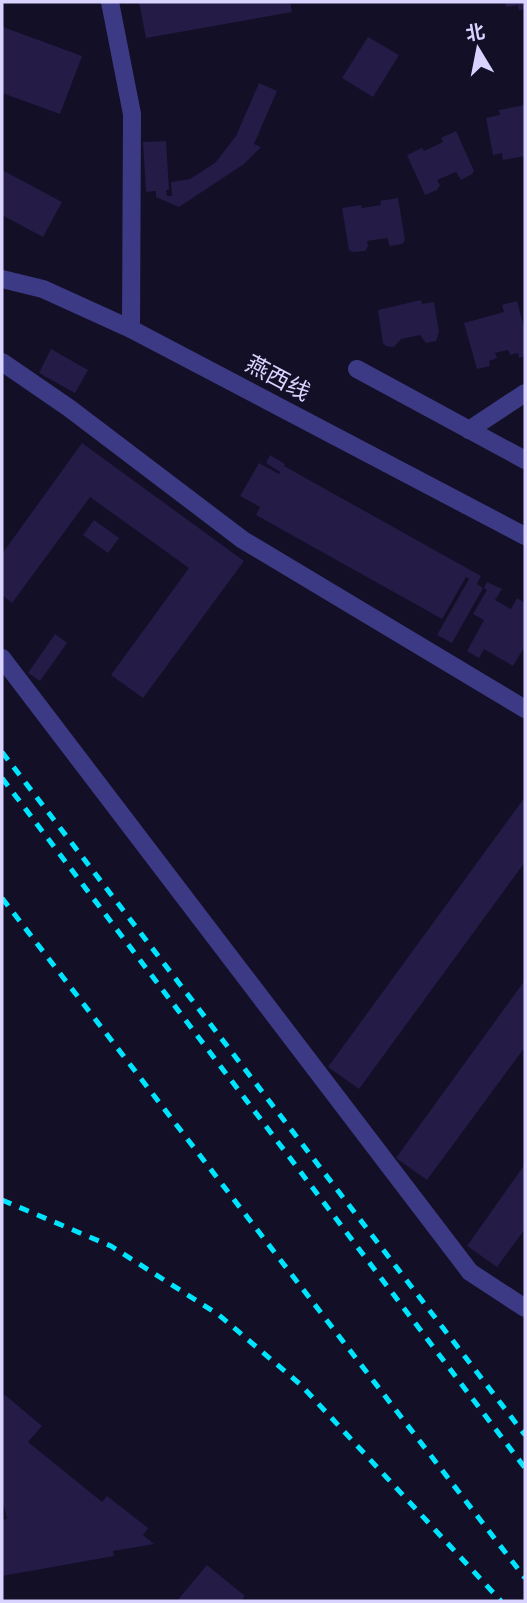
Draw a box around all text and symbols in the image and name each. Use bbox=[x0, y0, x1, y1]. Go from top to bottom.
north arrow bbox=[443, 14, 513, 84]
text: 北 bbox=[463, 18, 487, 47]
street label: 燕西线 bbox=[240, 347, 316, 407]

